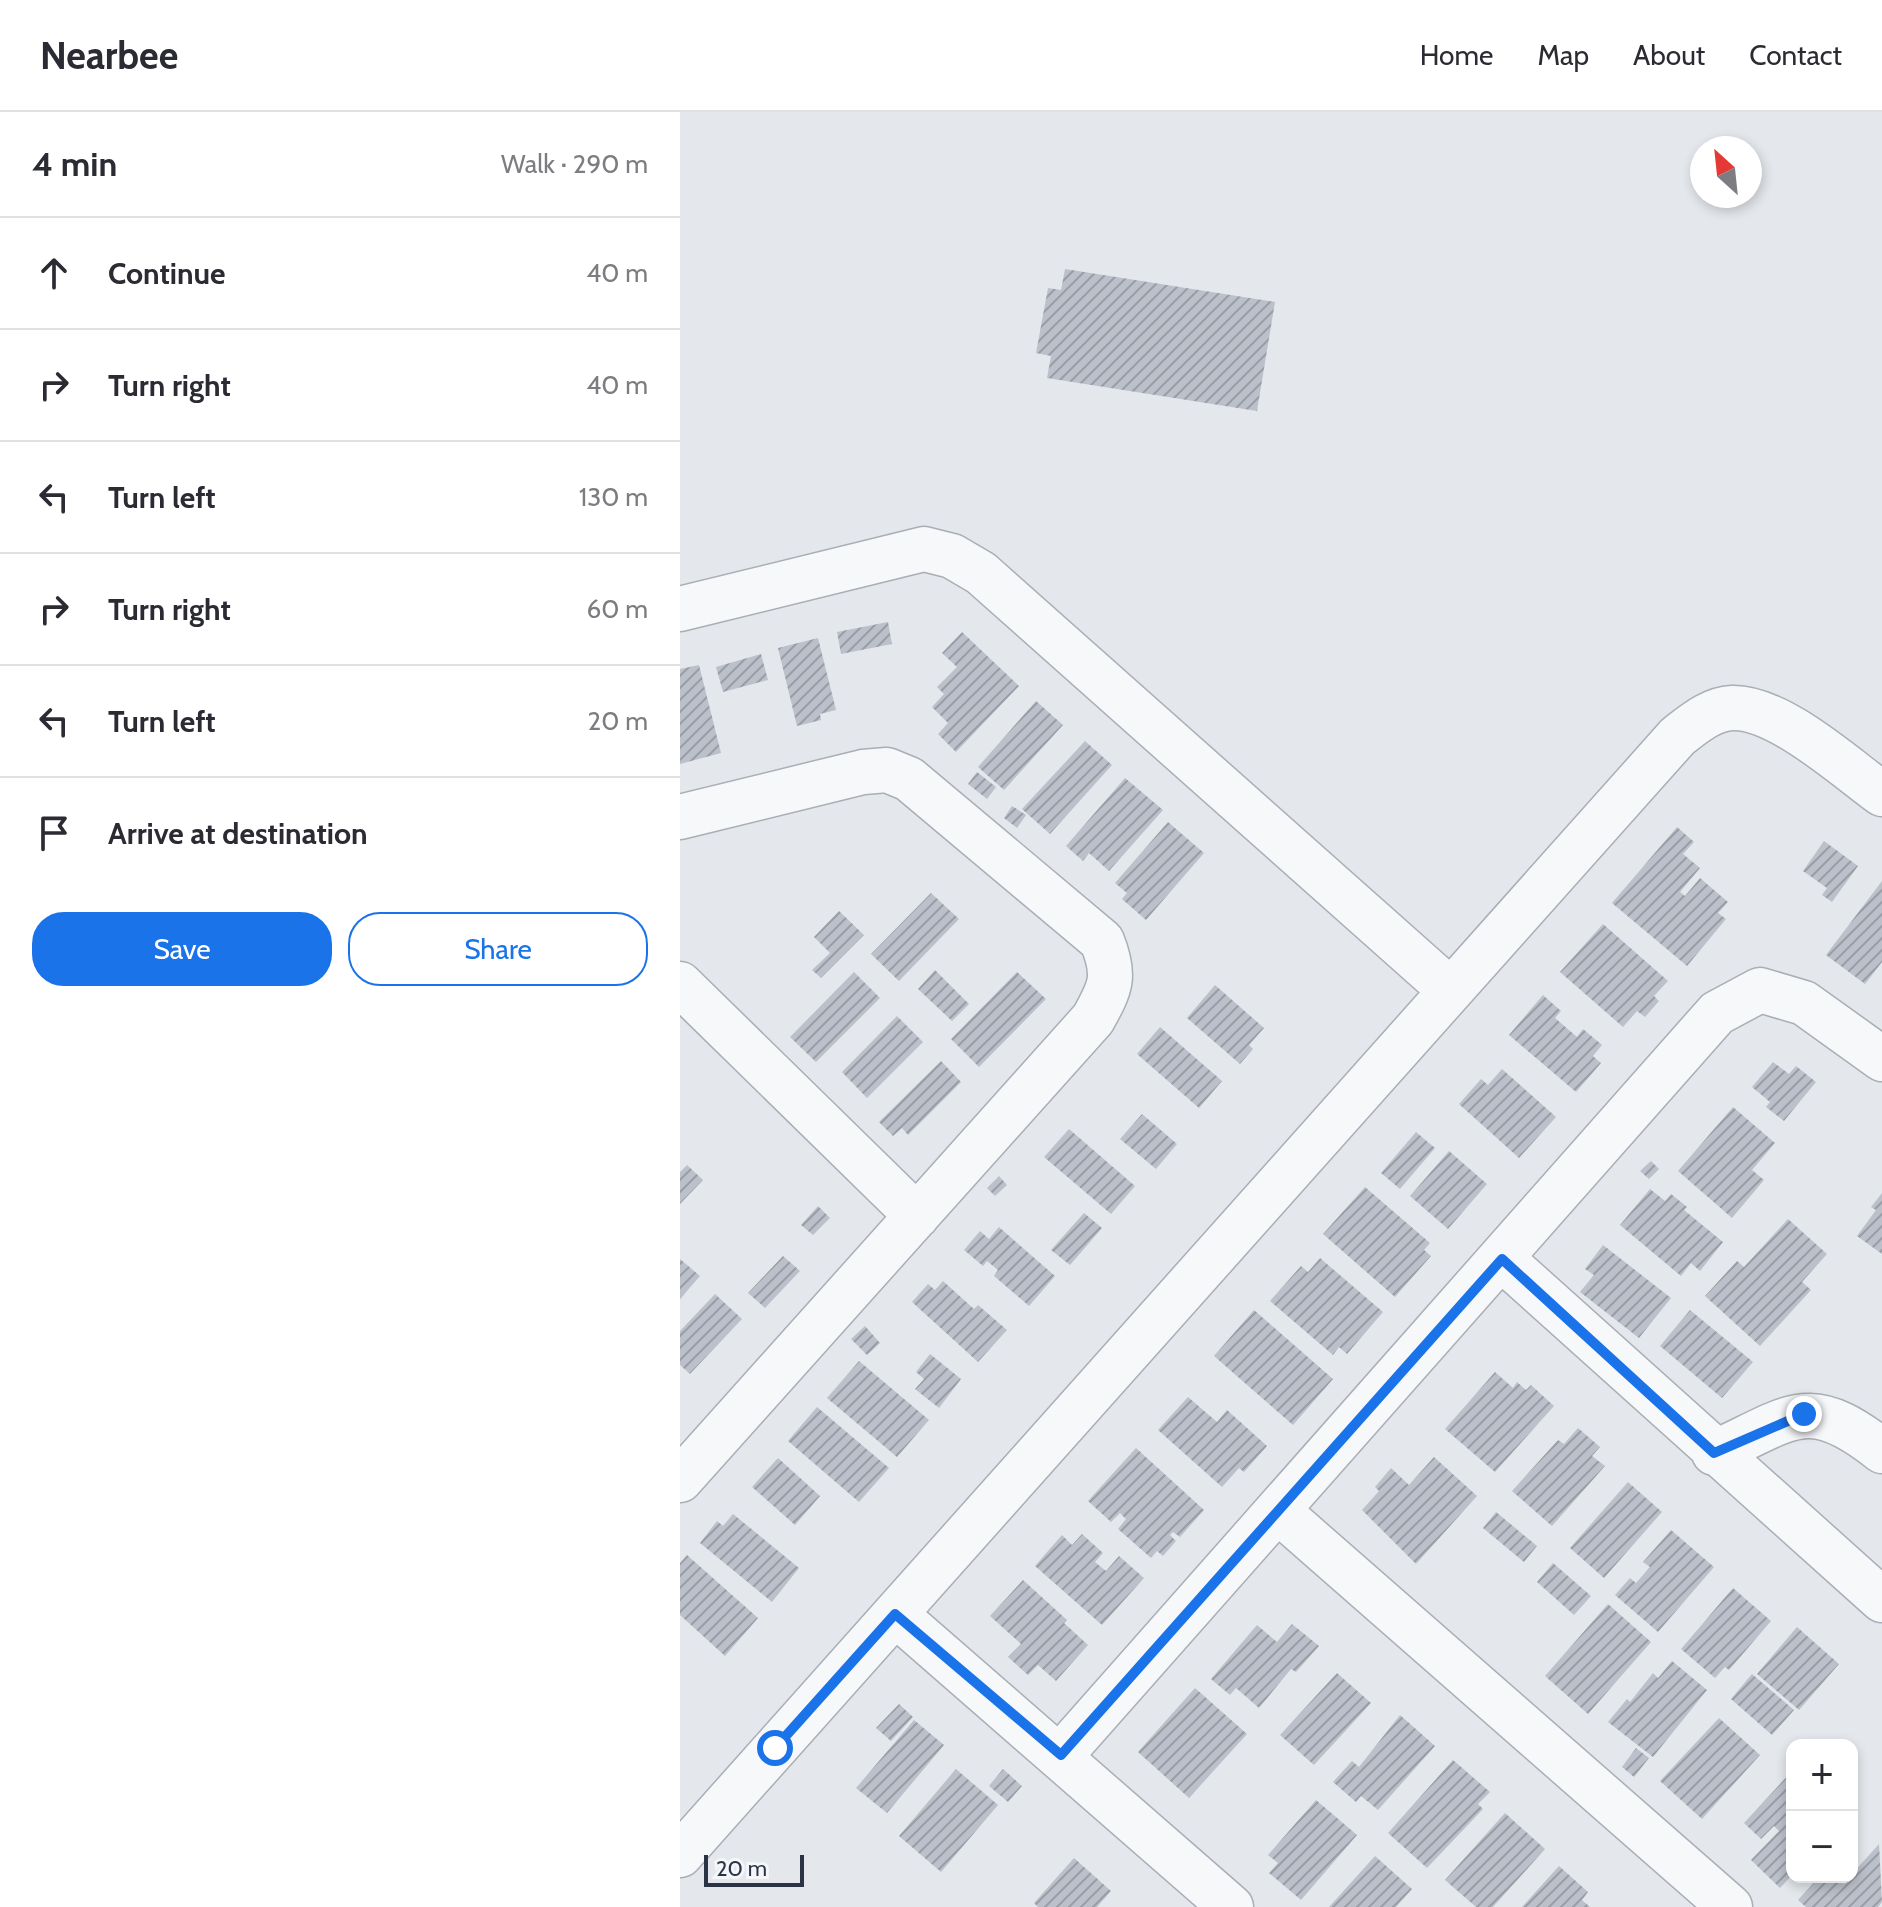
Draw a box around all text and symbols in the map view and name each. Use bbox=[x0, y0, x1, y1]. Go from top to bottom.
text: Nearbee bbox=[40, 32, 178, 79]
text: Home bbox=[1420, 38, 1493, 72]
text: Map bbox=[1537, 38, 1589, 72]
text: About bbox=[1633, 38, 1705, 72]
text: Contact bbox=[1749, 38, 1842, 72]
north arrow bbox=[1690, 136, 1762, 208]
text: 4 min bbox=[32, 143, 117, 185]
text: Walk · 290 m bbox=[501, 148, 648, 180]
icon: ahead bbox=[32, 251, 76, 295]
text: Continue bbox=[108, 255, 225, 292]
text: 40 m bbox=[586, 257, 648, 289]
icon: right bbox=[32, 363, 76, 407]
text: Turn right bbox=[108, 367, 231, 404]
text: 40 m bbox=[586, 369, 648, 401]
icon: left bbox=[32, 475, 76, 519]
text: Turn left bbox=[108, 479, 216, 516]
text: 130 m bbox=[579, 481, 648, 513]
icon: right bbox=[32, 587, 76, 631]
text: Turn right bbox=[108, 591, 231, 628]
text: 60 m bbox=[586, 593, 648, 625]
icon: left bbox=[32, 699, 76, 743]
text: Turn left bbox=[108, 703, 216, 740]
text: 20 m bbox=[588, 705, 648, 737]
icon: arrive bbox=[32, 811, 76, 855]
text: Arrive at destination bbox=[108, 815, 368, 852]
button: Save bbox=[32, 912, 332, 986]
button: Share bbox=[348, 912, 648, 986]
route end bbox=[1786, 1396, 1822, 1432]
route start bbox=[757, 1730, 793, 1766]
map controls bbox=[1786, 1739, 1858, 1883]
button: + bbox=[1786, 1739, 1858, 1811]
button: − bbox=[1786, 1811, 1858, 1883]
scale bar bbox=[704, 1851, 804, 1887]
text: 20 m bbox=[716, 1855, 767, 1882]

